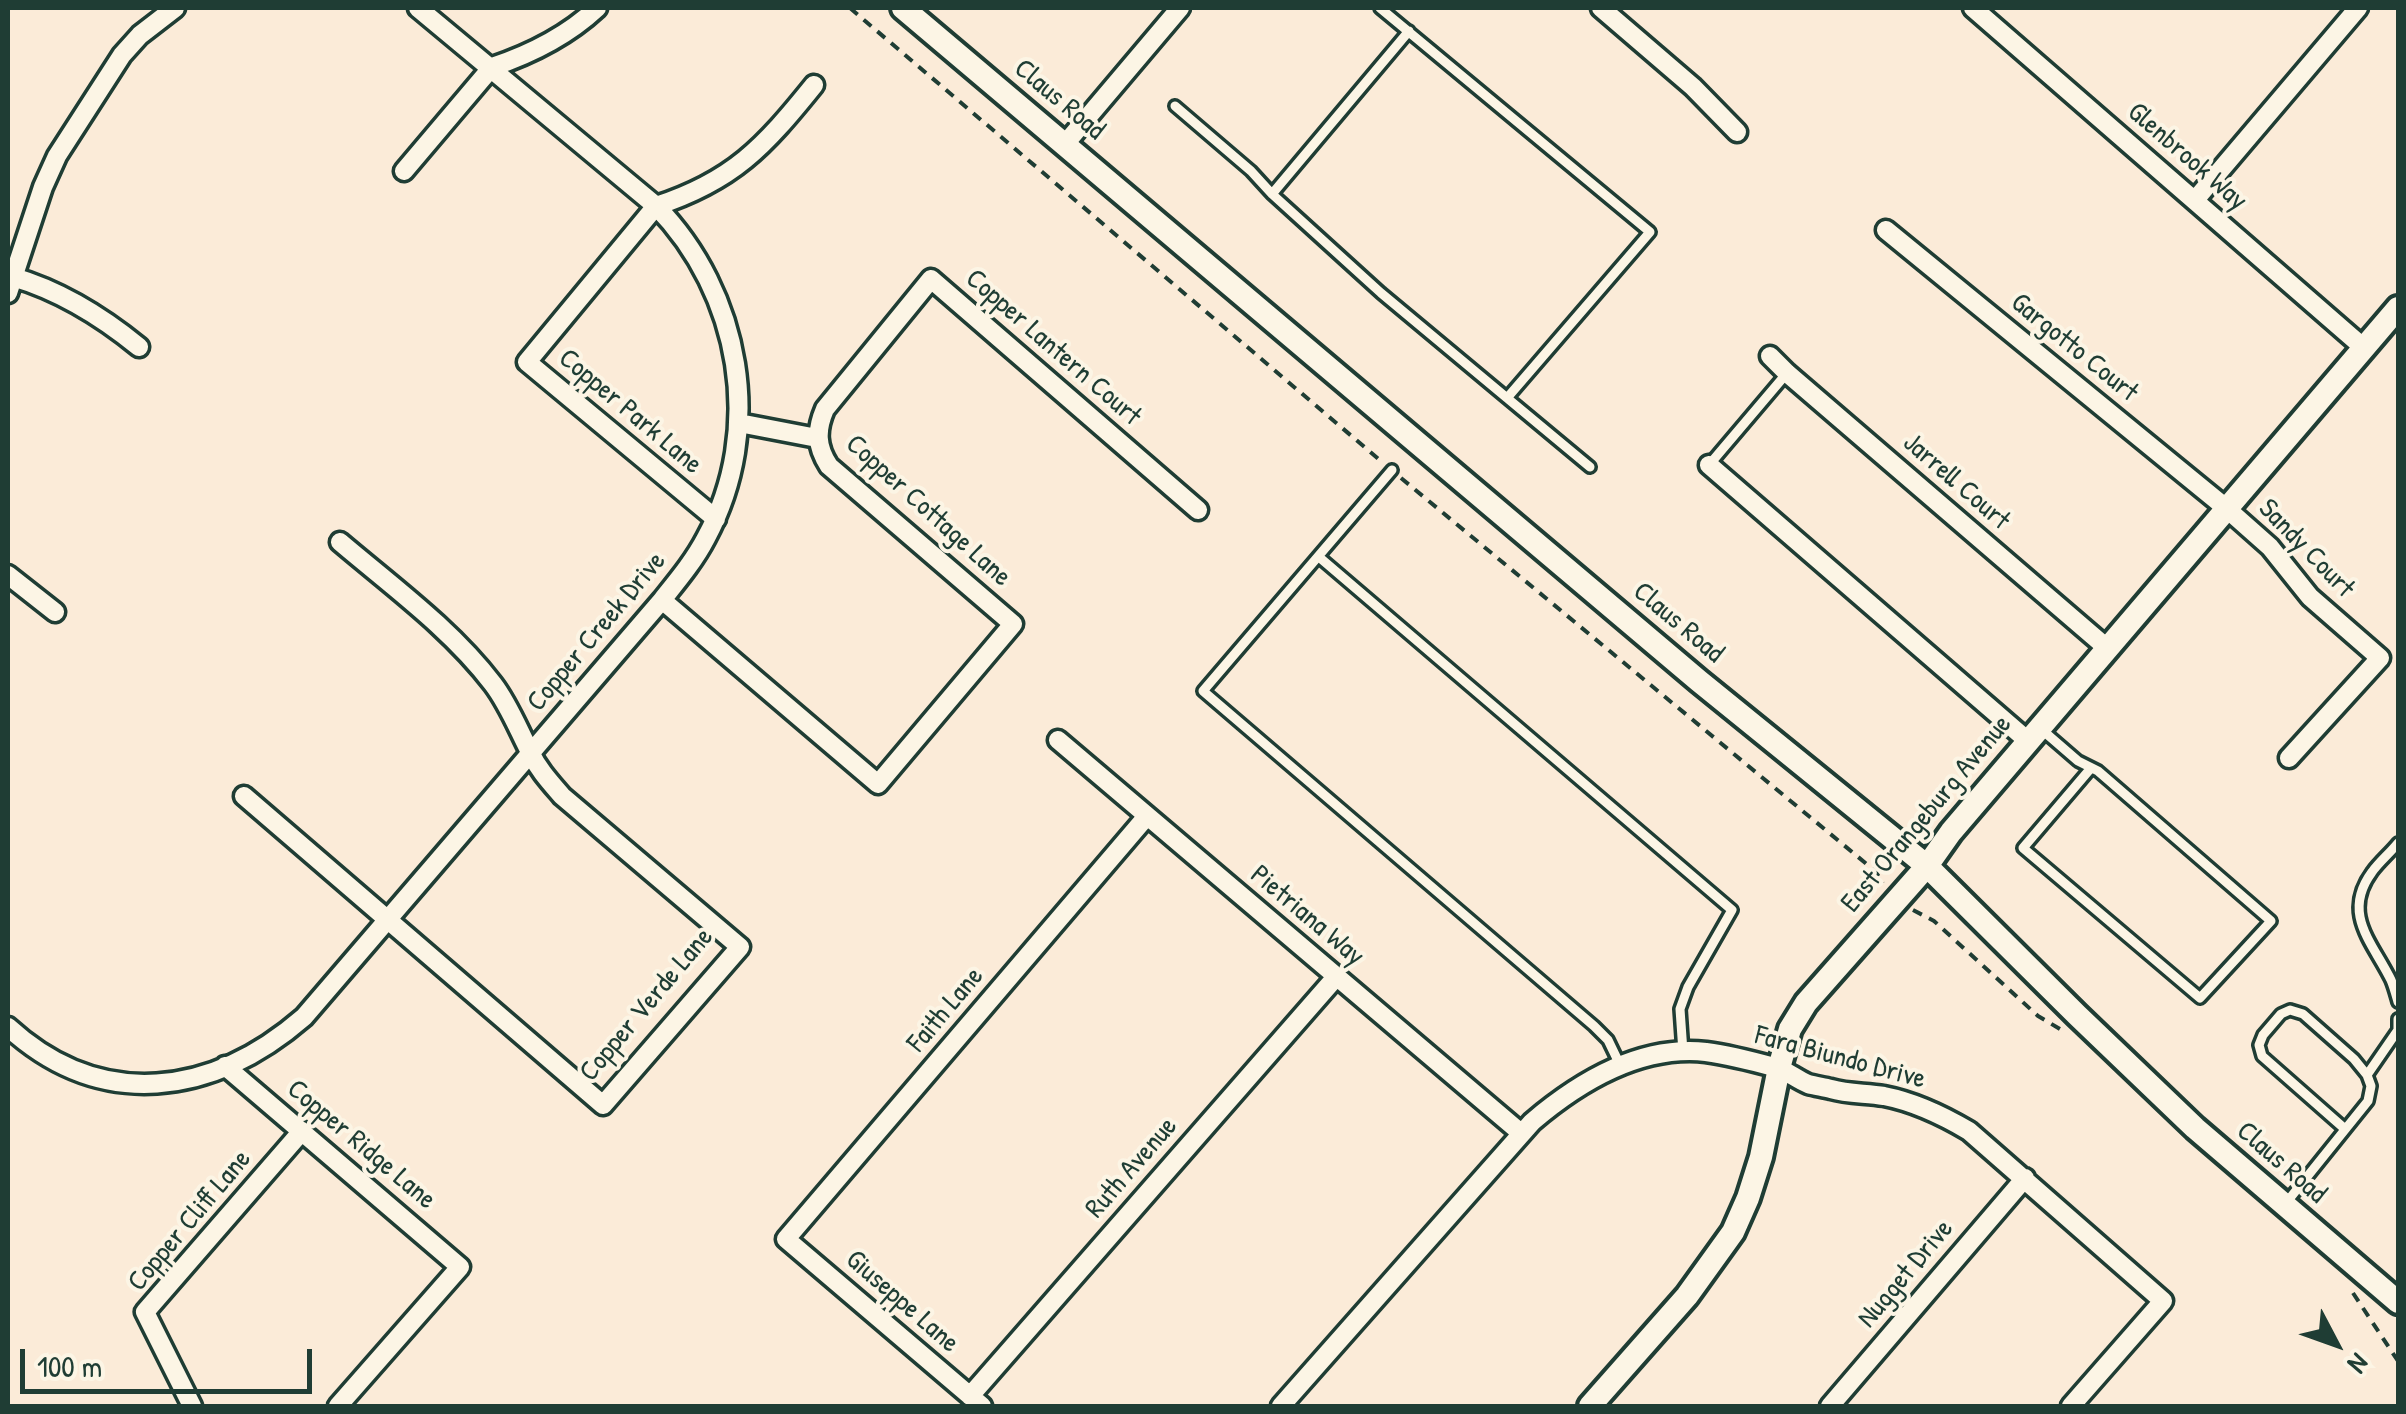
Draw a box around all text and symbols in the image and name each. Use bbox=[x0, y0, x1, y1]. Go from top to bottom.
street label: Claus Road bbox=[1007, 52, 1111, 148]
street label: Glenbrook Way bbox=[2120, 96, 2254, 218]
street label: Copper Lantern Court bbox=[958, 263, 1148, 433]
street label: Gargotto Court bbox=[2004, 286, 2144, 410]
street label: Copper Park Lane bbox=[551, 342, 709, 482]
street label: Jarrell Court bbox=[1896, 426, 2016, 538]
street label: Copper Cottage Lane bbox=[838, 428, 1018, 594]
street label: Sandy Court bbox=[2251, 493, 2361, 605]
street label: Copper Creek Drive bbox=[520, 545, 674, 719]
street label: Claus Road bbox=[1626, 575, 1730, 671]
street label: East Orangeburg Avenue bbox=[1835, 709, 2019, 919]
street label: Pietriana Way bbox=[1243, 859, 1371, 973]
street label: Copper Verde Lane bbox=[573, 921, 721, 1089]
street label: Faith Lane bbox=[901, 961, 991, 1059]
street label: Fara Biundo Drive bbox=[1751, 1019, 1929, 1097]
street label: Copper Ridge Lane bbox=[280, 1073, 442, 1217]
street label: Ruth Avenue bbox=[1079, 1111, 1185, 1225]
street label: Claus Road bbox=[2229, 1115, 2333, 1211]
street label: Copper Cliff Lane bbox=[121, 1143, 259, 1299]
street label: Nugget Drive bbox=[1851, 1213, 1961, 1335]
street label: Giuseppe Lane bbox=[838, 1244, 966, 1360]
north arrow bbox=[2286, 1294, 2386, 1394]
scale bar bbox=[25, 1329, 318, 1391]
text: 100 m bbox=[37, 1346, 102, 1386]
text: N bbox=[2339, 1346, 2378, 1382]

